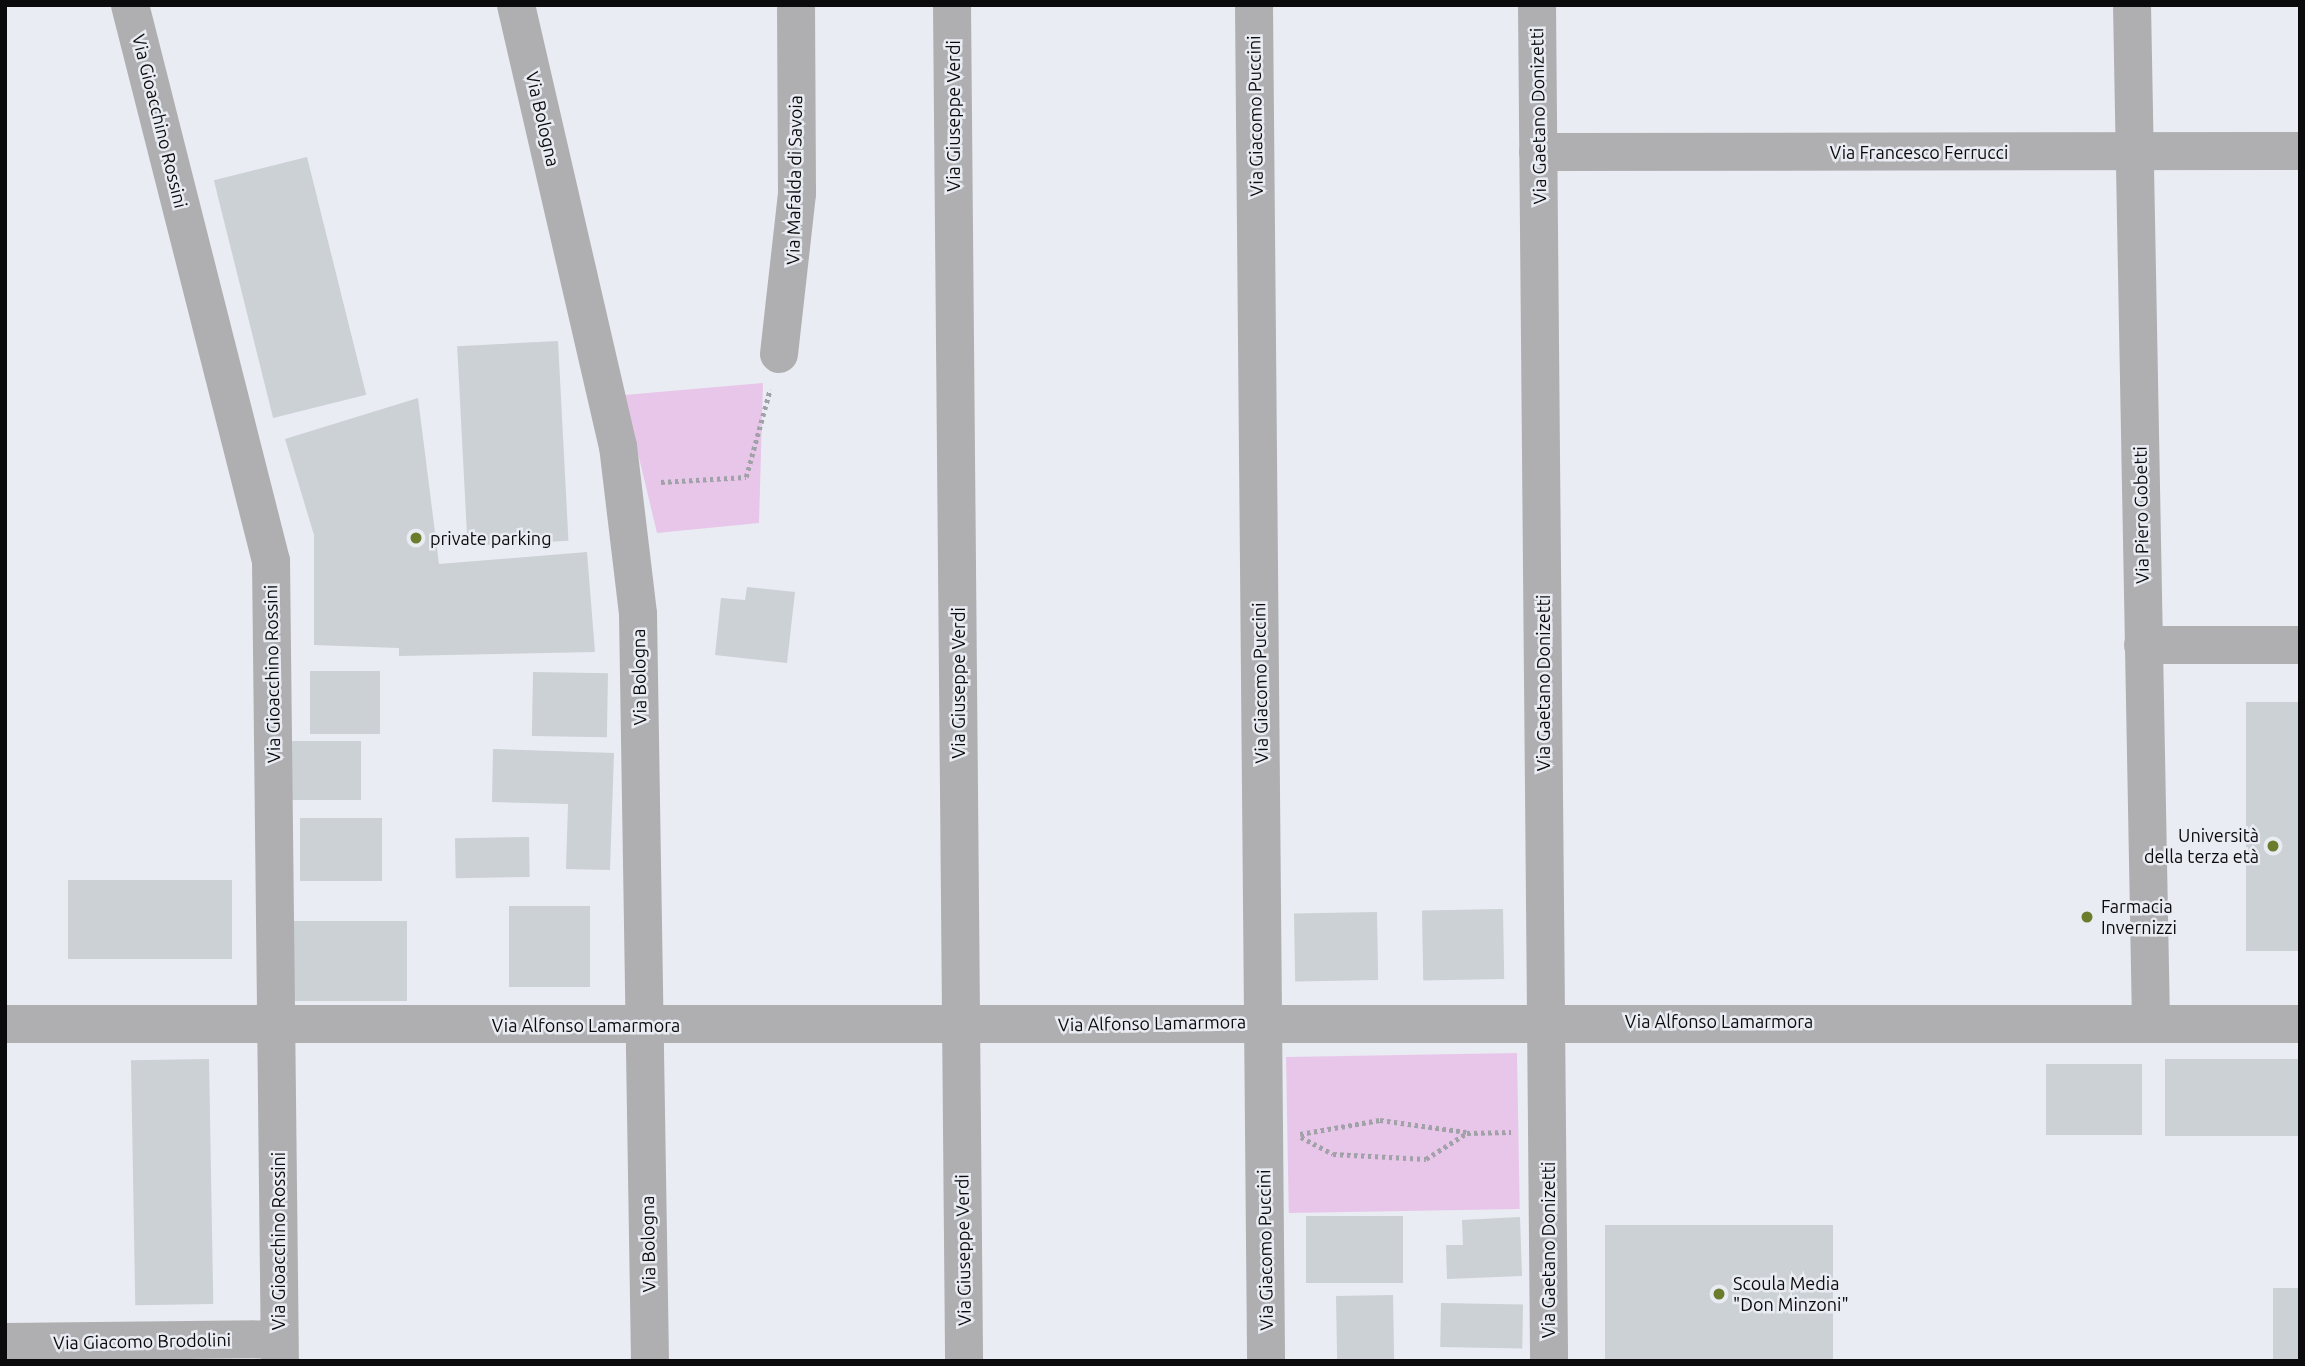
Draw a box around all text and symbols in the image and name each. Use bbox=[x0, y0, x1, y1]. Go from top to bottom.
street label: Via Gaetano Donizetti bbox=[1526, 28, 1550, 204]
street label: Via Gioacchino Rossini bbox=[128, 32, 192, 210]
street label: Via Giacomo Puccini bbox=[1243, 35, 1267, 197]
street label: Via Giuseppe Verdi bbox=[942, 40, 964, 192]
street label: Via Bologna bbox=[522, 69, 564, 169]
street label: Via Mafalda di Savoia bbox=[782, 95, 806, 265]
street label: Via Francesco Ferrucci bbox=[1830, 141, 2008, 163]
street label: Via Piero Gobetti bbox=[2129, 446, 2153, 584]
place label: private parking bbox=[430, 527, 551, 549]
marker: private parking bbox=[408, 530, 424, 546]
street label: Via Gioacchino Rossini bbox=[260, 585, 284, 763]
street label: Via Gaetano Donizetti bbox=[1532, 595, 1554, 771]
street label: Via Giacomo Puccini bbox=[1248, 602, 1272, 764]
street label: Via Giuseppe Verdi bbox=[947, 607, 969, 759]
street label: Via Bologna bbox=[627, 628, 651, 726]
place label: Università della terza età bbox=[2144, 825, 2259, 868]
marker: Università della terza età bbox=[2265, 838, 2281, 854]
place label: Farmacia Invernizzi bbox=[2101, 896, 2177, 939]
marker: Farmacia Invernizzi bbox=[2079, 909, 2095, 925]
street label: Via Alfonso Lamarmora bbox=[1625, 1010, 1813, 1032]
street label: Via Alfonso Lamarmora bbox=[1058, 1011, 1246, 1035]
street label: Via Alfonso Lamarmora bbox=[492, 1014, 680, 1036]
street label: Via Gioacchino Rossini bbox=[267, 1152, 289, 1330]
street label: Via Gaetano Donizetti bbox=[1537, 1162, 1559, 1338]
street label: Via Giacomo Puccini bbox=[1253, 1169, 1277, 1331]
street label: Via Giuseppe Verdi bbox=[951, 1174, 975, 1326]
street label: Via Bologna bbox=[636, 1195, 660, 1293]
place label: Scoula Media "Don Minzoni" bbox=[1733, 1273, 1849, 1316]
marker: Scoula Media "Don Minzoni" bbox=[1711, 1286, 1727, 1302]
street label: Via Giacomo Brodolini bbox=[53, 1329, 231, 1353]

